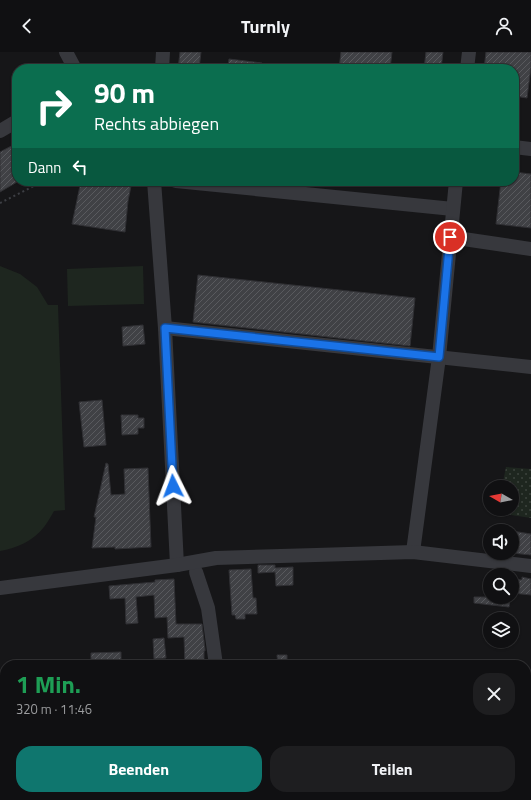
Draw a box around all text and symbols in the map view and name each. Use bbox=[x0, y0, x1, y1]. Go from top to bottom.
text: Turnly bbox=[241, 13, 290, 40]
icon: back bbox=[16, 15, 38, 37]
icon: person bbox=[493, 15, 515, 37]
text: 90 m bbox=[94, 71, 155, 114]
icon: right bbox=[28, 80, 80, 132]
text: Rechts abbiegen bbox=[94, 110, 219, 137]
text: Dann bbox=[28, 156, 61, 179]
icon: left bbox=[69, 156, 91, 178]
pin bbox=[433, 220, 467, 254]
icon: arrive bbox=[439, 226, 461, 248]
position arrow bbox=[152, 465, 194, 507]
north arrow bbox=[483, 480, 519, 516]
map controls bbox=[483, 480, 519, 648]
button: sound bbox=[483, 524, 519, 560]
button: search bbox=[483, 568, 519, 604]
button: layers bbox=[483, 612, 519, 648]
text: 1 Min. bbox=[16, 666, 81, 702]
button: close bbox=[473, 673, 515, 715]
text: 320 m · 11:46 bbox=[16, 699, 92, 719]
button: Beenden bbox=[16, 746, 262, 792]
button: Teilen bbox=[270, 746, 515, 792]

